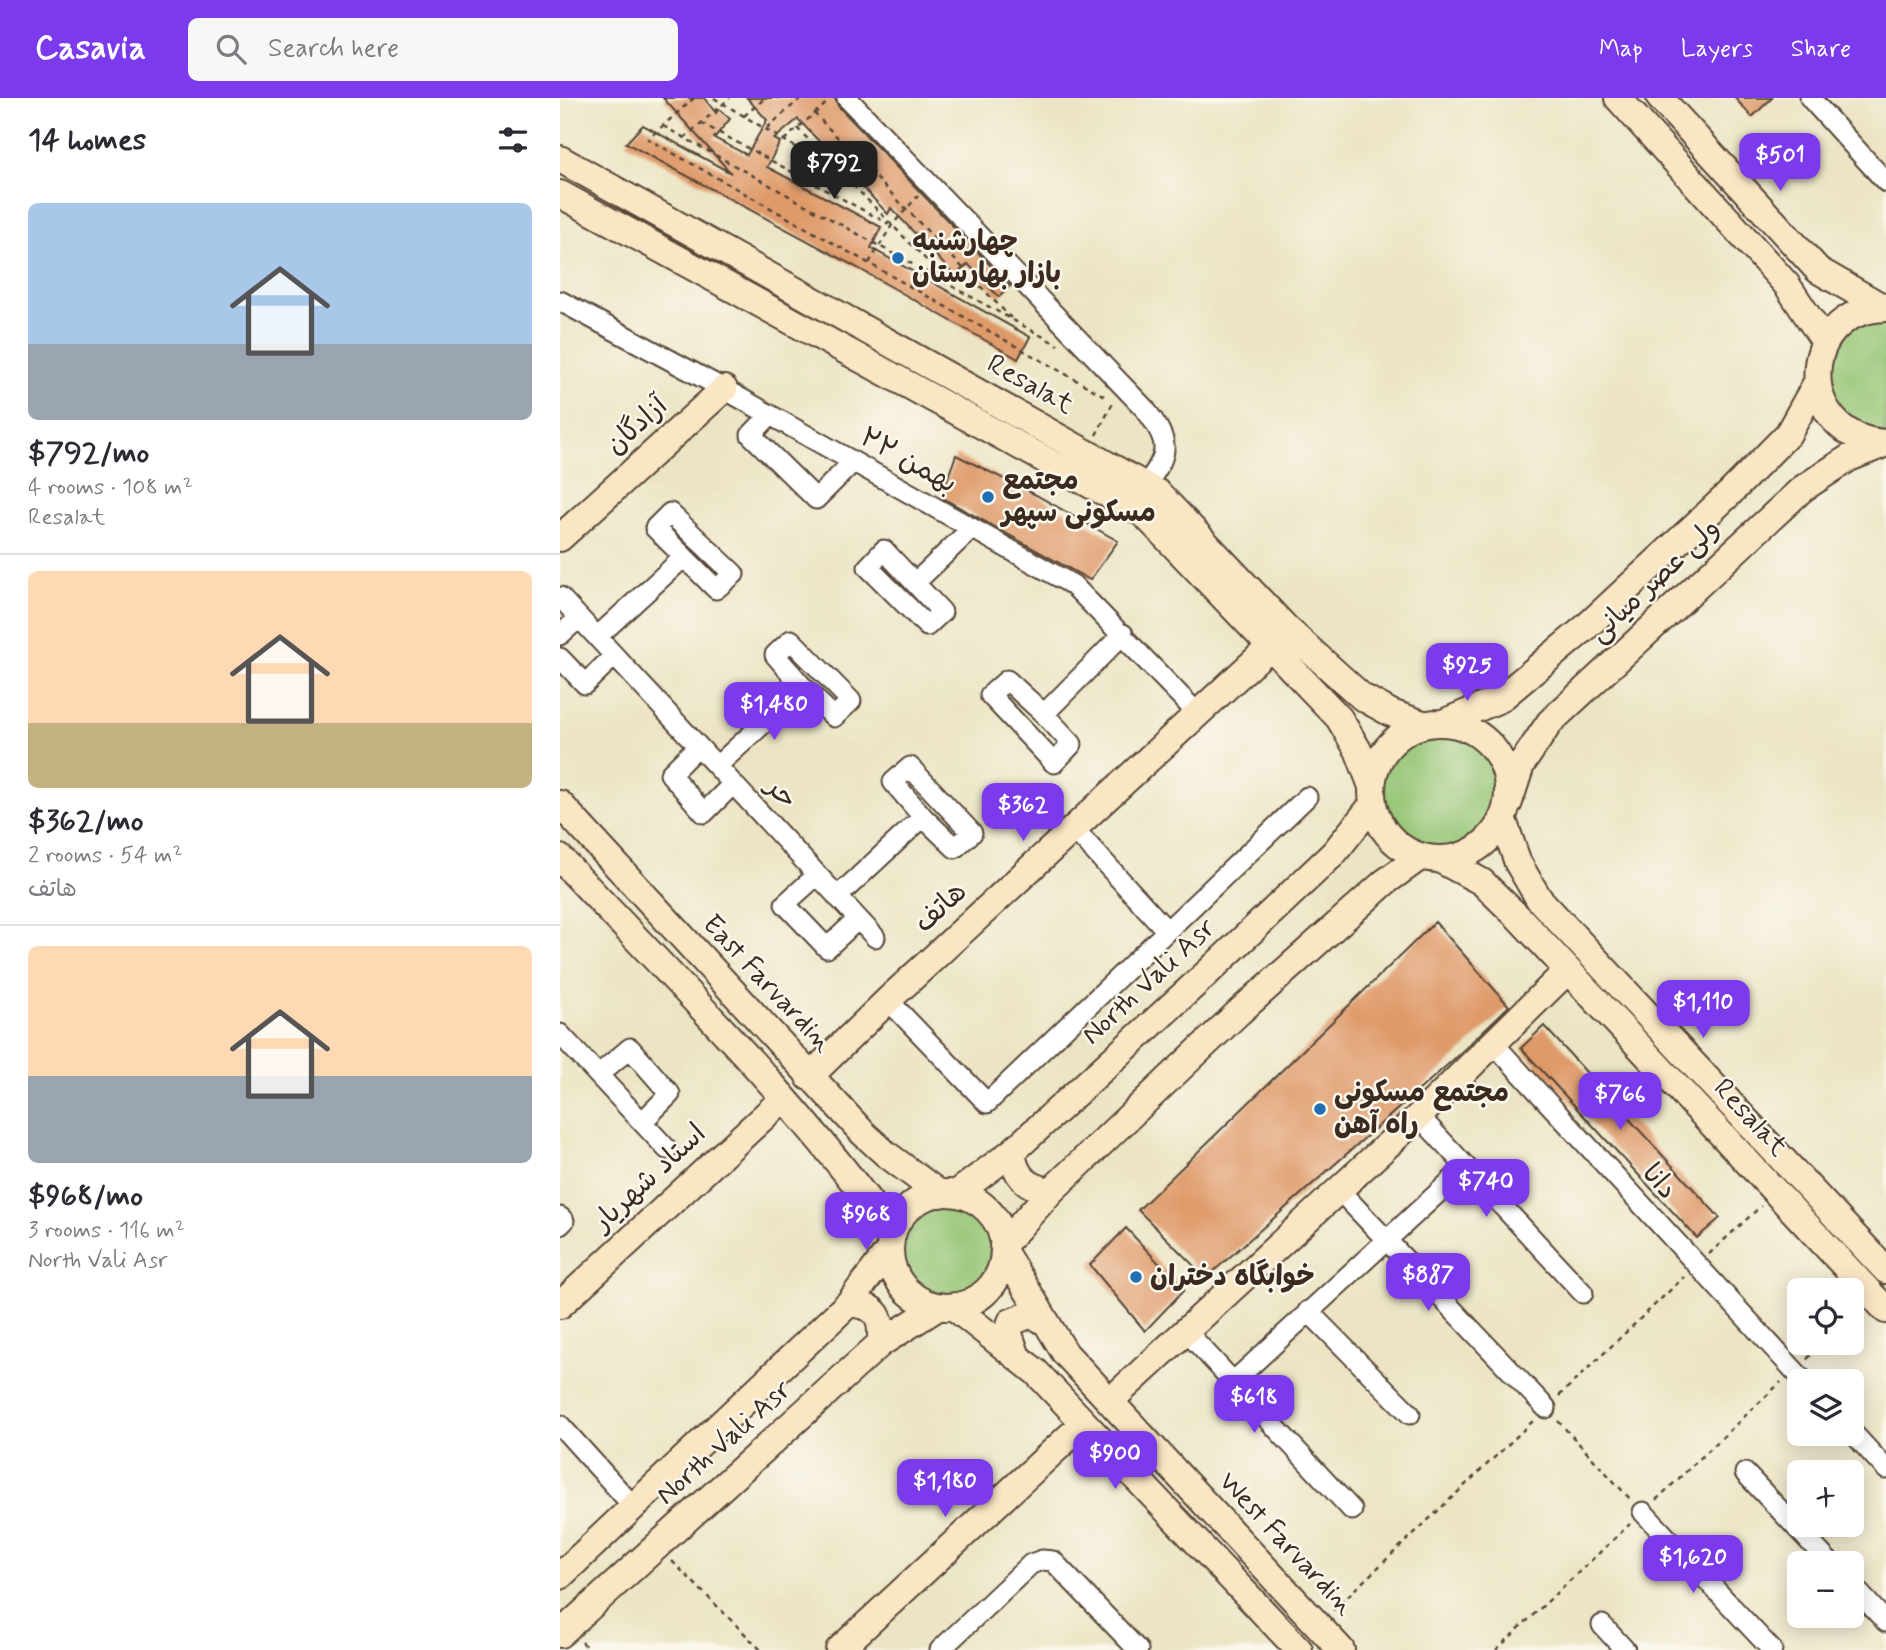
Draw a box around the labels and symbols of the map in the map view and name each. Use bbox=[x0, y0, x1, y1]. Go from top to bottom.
pin: $501 bbox=[1739, 134, 1821, 193]
pin: $792 bbox=[793, 141, 875, 201]
place label: چهارشنبه بازار بهارستان bbox=[912, 224, 1061, 293]
marker: چهارشنبه بازار بهارستان bbox=[890, 250, 906, 266]
street label: Resalat bbox=[980, 346, 1081, 424]
street label: آزادگان bbox=[598, 388, 677, 464]
street label: ۲۲ بهمن bbox=[853, 419, 963, 503]
place label: مجتمع مسکونی سپهر bbox=[999, 463, 1156, 532]
marker: مجتمع مسکونی سپهر bbox=[980, 489, 996, 505]
street label: ولی عصر میانی bbox=[1581, 511, 1729, 651]
pin: $925 bbox=[1426, 644, 1508, 703]
pin: $1,480 bbox=[717, 682, 831, 742]
street label: حر bbox=[756, 769, 805, 818]
pin: $362 bbox=[982, 784, 1064, 843]
street label: هاتف bbox=[907, 874, 975, 942]
street label: East Farvardin bbox=[694, 907, 841, 1061]
street label: North Vali Asr bbox=[1074, 910, 1224, 1053]
pin: $1,110 bbox=[1646, 981, 1760, 1040]
street label: Resalat bbox=[1704, 1071, 1796, 1165]
pin: $766 bbox=[1579, 1072, 1661, 1132]
place label: مجتمع مسکونی راه آهن bbox=[1334, 1075, 1509, 1144]
marker: مجتمع مسکونی راه آهن bbox=[1312, 1101, 1328, 1117]
street label: استاد شهریار bbox=[584, 1116, 715, 1241]
street label: دانا bbox=[1633, 1156, 1685, 1208]
pin: $740 bbox=[1445, 1160, 1527, 1219]
pin: $968 bbox=[825, 1192, 907, 1252]
pin: $887 bbox=[1387, 1254, 1469, 1313]
place label: خوابگاه دختران bbox=[1150, 1258, 1315, 1296]
marker: خوابگاه دختران bbox=[1128, 1269, 1144, 1285]
street label: North Vali Asr bbox=[648, 1372, 800, 1514]
pin: $618 bbox=[1213, 1376, 1295, 1435]
pin: $900 bbox=[1074, 1432, 1156, 1491]
pin: $1,180 bbox=[888, 1460, 1002, 1519]
street label: West Farvardin bbox=[1210, 1464, 1362, 1624]
pin: $1,620 bbox=[1636, 1536, 1750, 1595]

